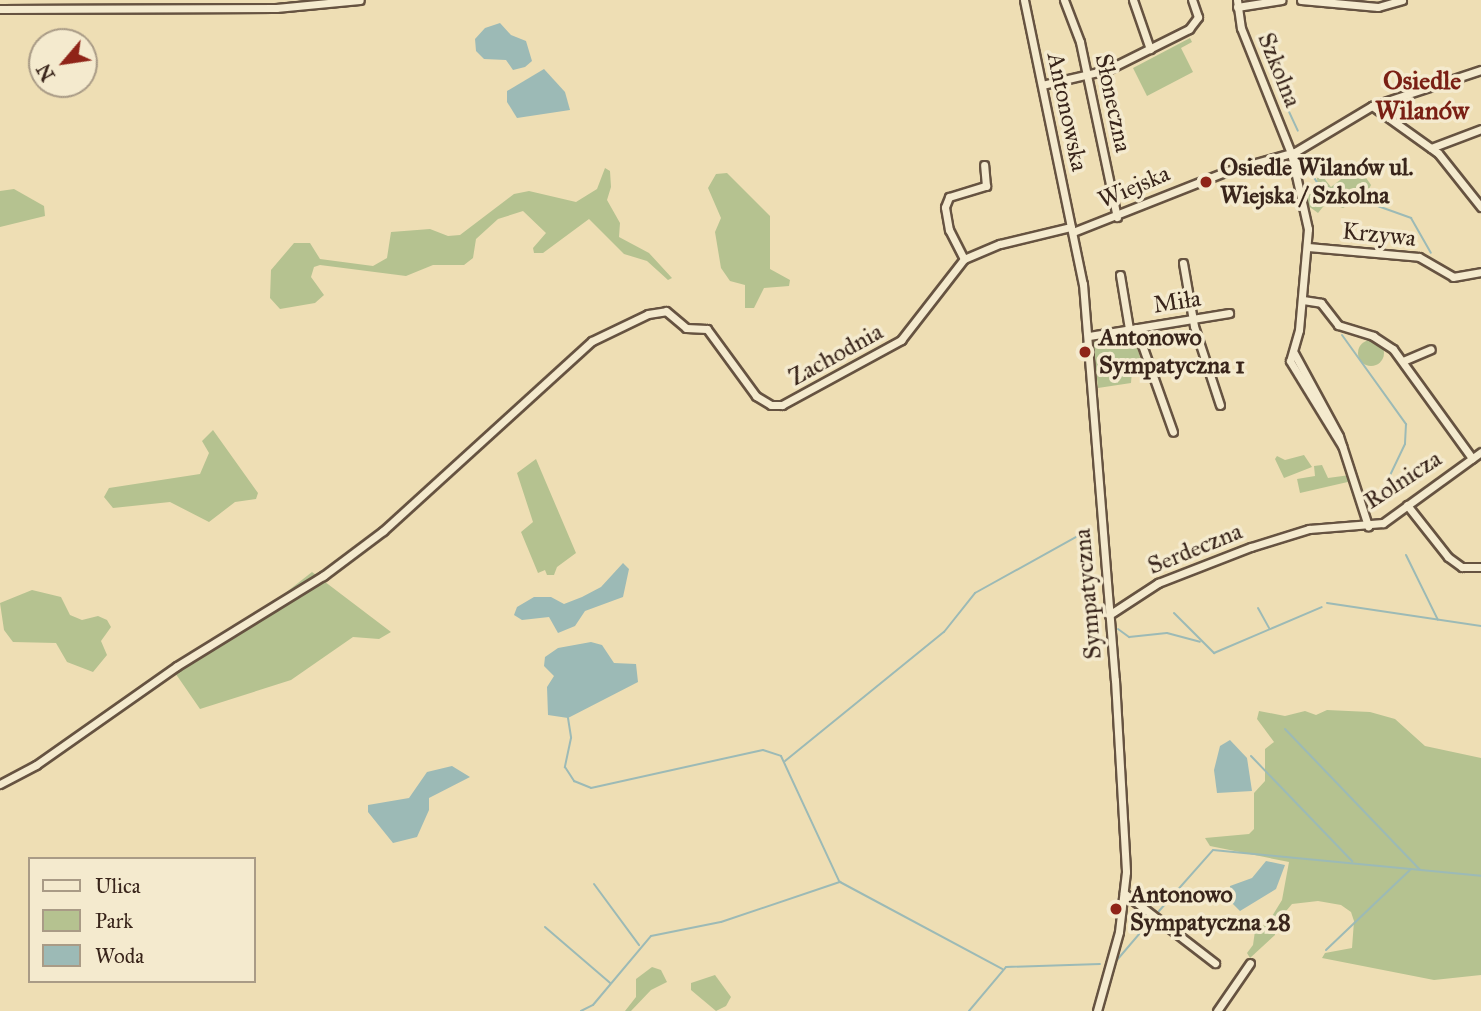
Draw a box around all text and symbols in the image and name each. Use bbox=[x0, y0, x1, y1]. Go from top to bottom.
north arrow bbox=[28, 28, 98, 98]
street label: Szkolna bbox=[1251, 29, 1307, 111]
street label: Antonowska bbox=[1040, 50, 1094, 174]
street label: Słoneczna bbox=[1089, 51, 1137, 155]
text: N bbox=[32, 60, 60, 85]
district label: Osiedle Wilanów bbox=[1375, 65, 1469, 126]
place label: Osiedle Wilanów ul. Wiejska / Szkolna bbox=[1220, 154, 1413, 210]
street label: Wiejska bbox=[1094, 159, 1174, 215]
marker: Osiedle Wilanów ul. Wiejska / Szkolna bbox=[1198, 174, 1214, 190]
street label: Krzywa bbox=[1341, 217, 1417, 253]
street label: Miła bbox=[1151, 284, 1203, 320]
street label: Zachodnia bbox=[784, 318, 888, 392]
place label: Antonowo Sympatyczna 1 bbox=[1099, 324, 1245, 380]
marker: Antonowo Sympatyczna 1 bbox=[1077, 344, 1093, 360]
street label: Rolnicza bbox=[1359, 444, 1447, 516]
street label: Serdeczna bbox=[1144, 517, 1246, 581]
street label: Sympatyczna bbox=[1068, 527, 1108, 661]
legend bbox=[28, 857, 256, 983]
text: Ulica bbox=[95, 873, 141, 899]
place label: Antonowo Sympatyczna 28 bbox=[1130, 881, 1291, 937]
marker: Antonowo Sympatyczna 28 bbox=[1108, 901, 1124, 917]
text: Park bbox=[95, 908, 133, 934]
text: Woda bbox=[95, 943, 144, 969]

